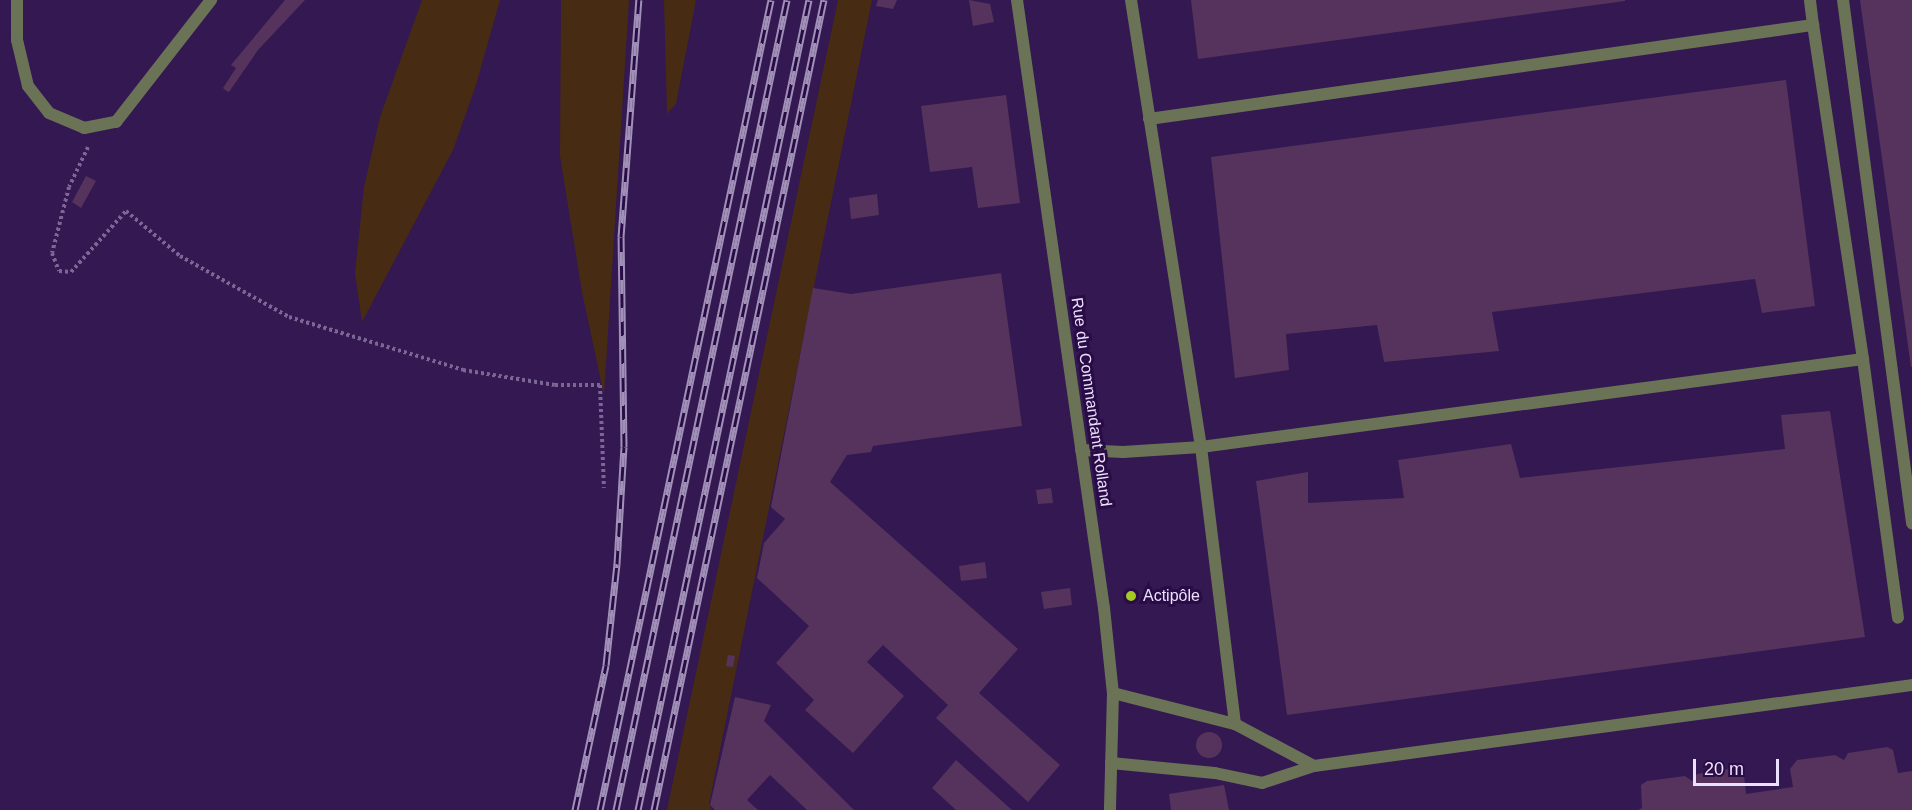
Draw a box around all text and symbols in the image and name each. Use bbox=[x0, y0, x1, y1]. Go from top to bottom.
street label: Rue du Commandant Rolland bbox=[1067, 296, 1115, 508]
place label: Actipôle bbox=[1143, 586, 1200, 606]
marker: Actipôle bbox=[1124, 589, 1138, 603]
scale bar bbox=[1696, 747, 1782, 785]
text: 20 m bbox=[1704, 759, 1744, 779]

